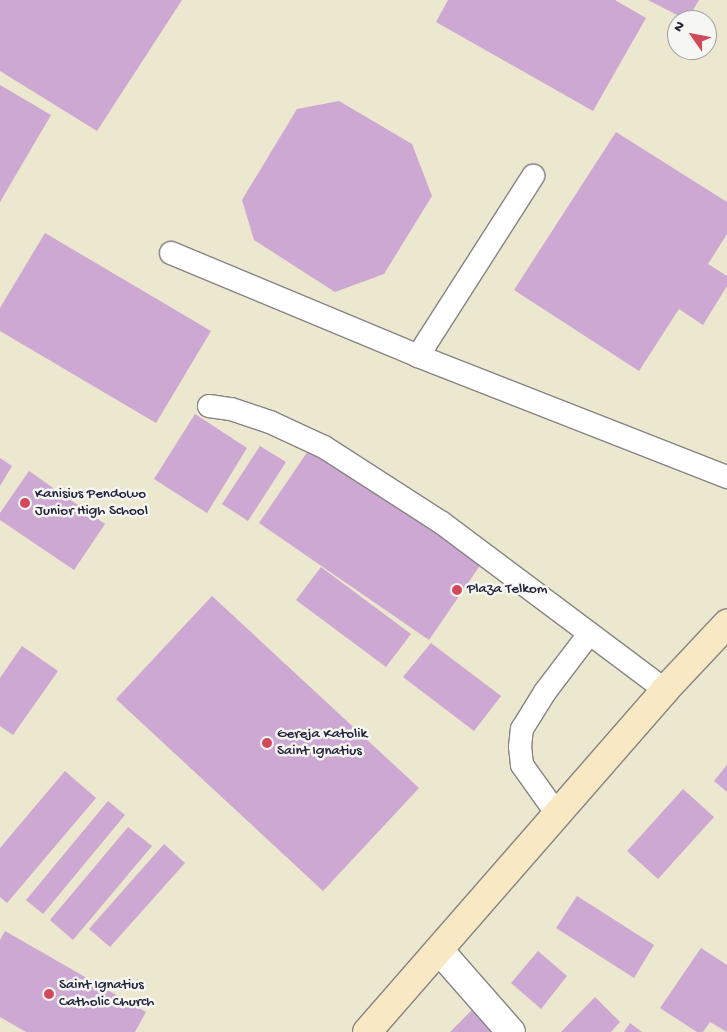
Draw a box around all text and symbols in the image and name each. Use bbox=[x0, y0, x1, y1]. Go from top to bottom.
north arrow bbox=[667, 10, 717, 60]
text: N bbox=[670, 19, 689, 36]
place label: Kanisius Pendowo Junior High School bbox=[35, 485, 148, 520]
marker: Kanisius Pendowo Junior High School bbox=[19, 497, 31, 509]
place label: Plaza Telkom bbox=[467, 581, 547, 599]
marker: Plaza Telkom bbox=[451, 584, 463, 596]
place label: Gereja Katolik Saint Ignatius bbox=[277, 725, 367, 760]
marker: Gereja Katolik Saint Ignatius bbox=[261, 737, 273, 749]
place label: Saint Ignatius Catholic Church bbox=[59, 976, 154, 1011]
marker: Saint Ignatius Catholic Church bbox=[43, 988, 55, 1000]

